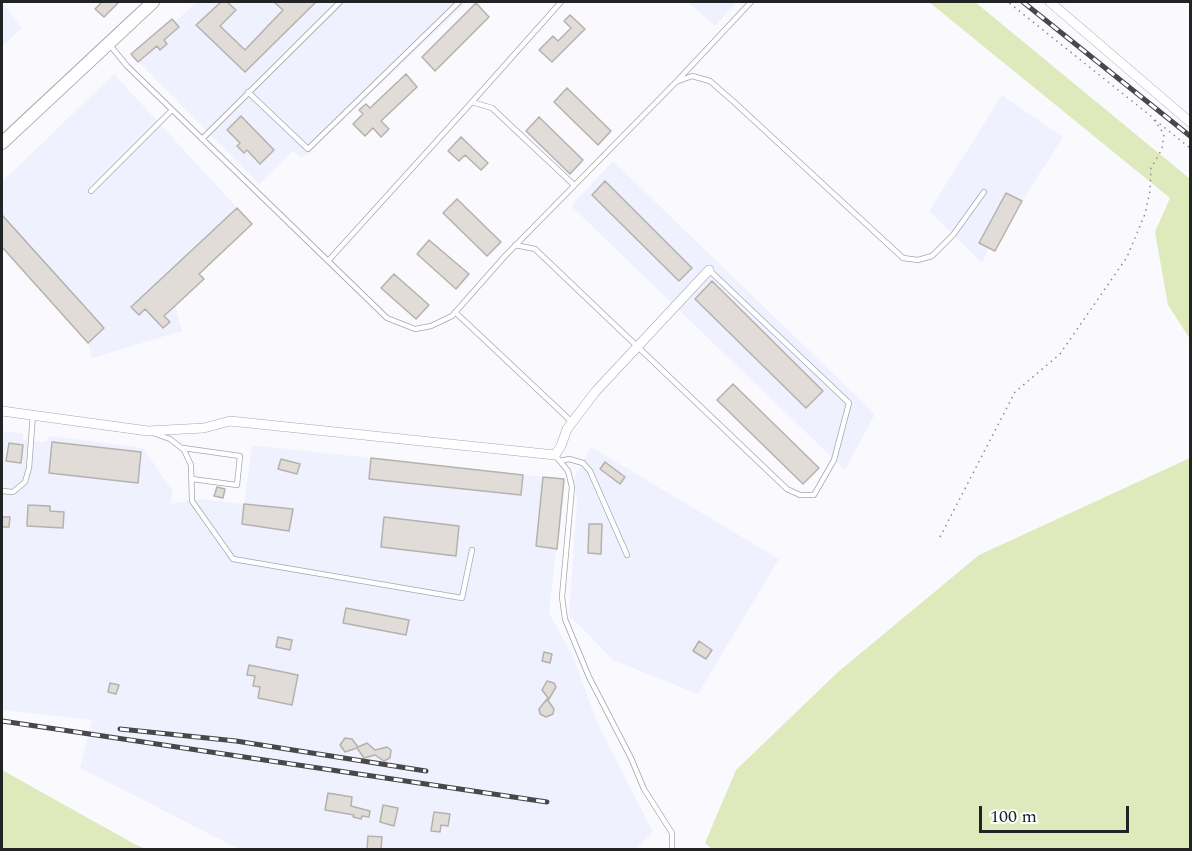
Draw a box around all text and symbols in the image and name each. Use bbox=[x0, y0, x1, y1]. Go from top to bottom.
scale bar bbox=[982, 794, 1132, 832]
text: 100 m bbox=[990, 803, 1037, 830]

